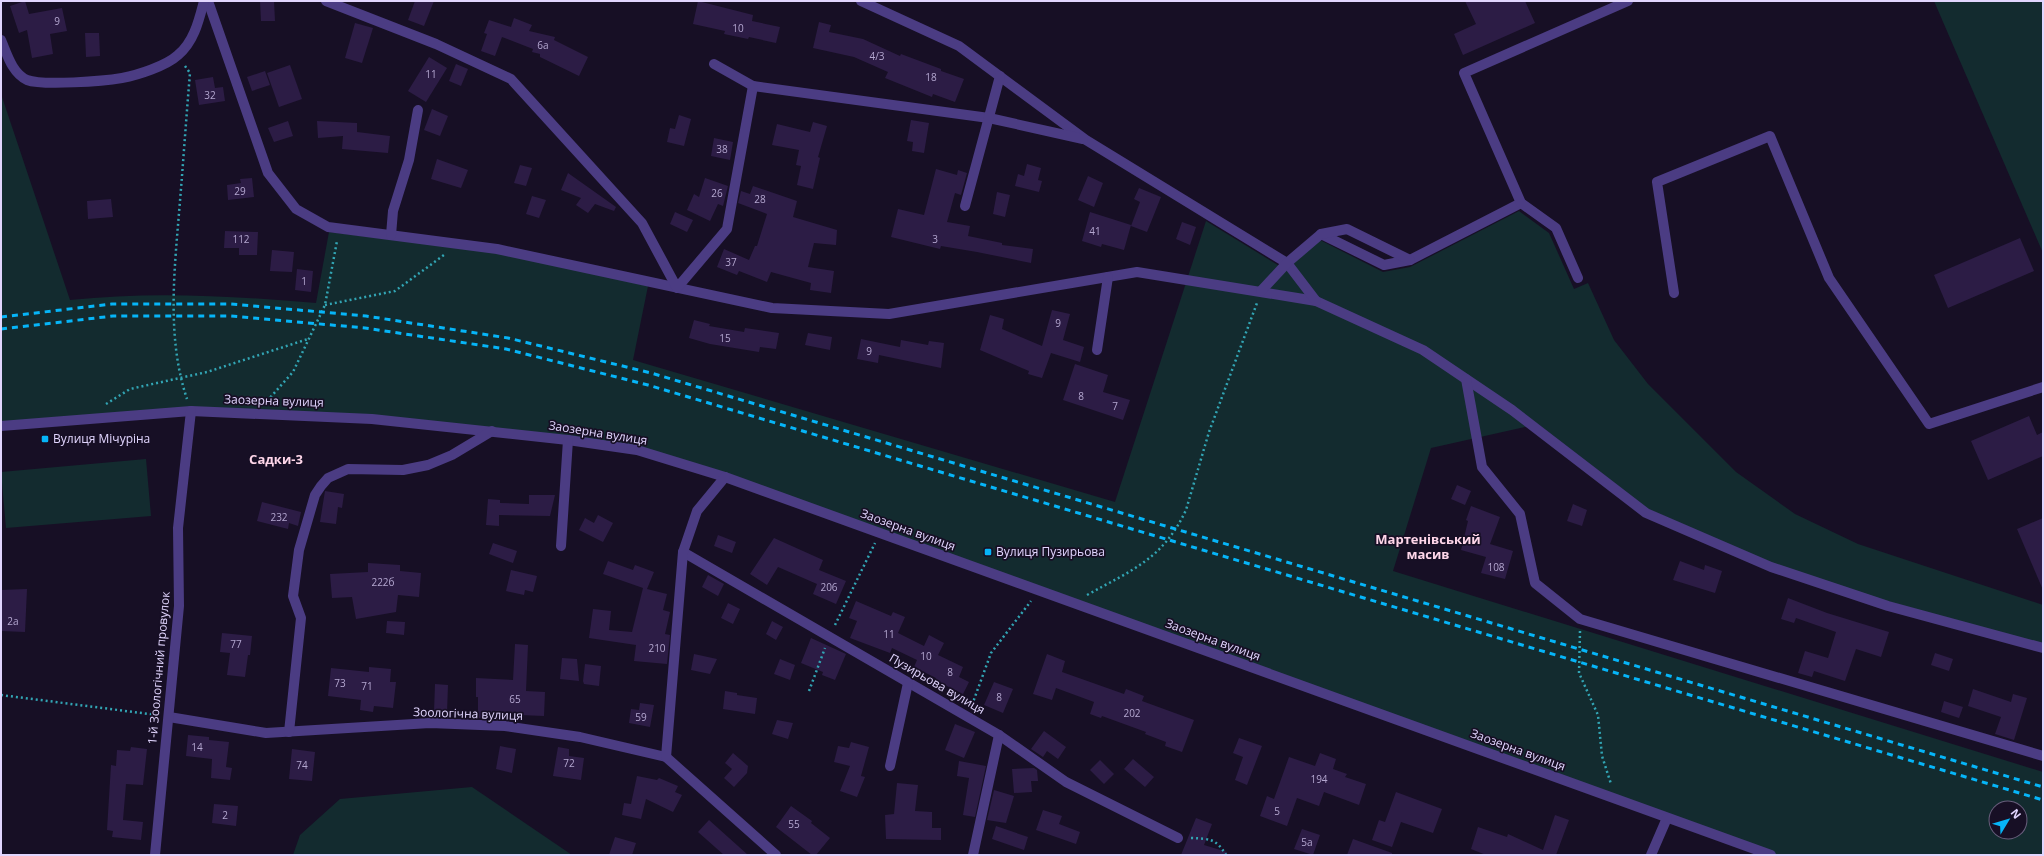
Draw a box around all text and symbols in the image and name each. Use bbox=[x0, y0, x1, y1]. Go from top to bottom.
house number: 9 bbox=[54, 14, 60, 28]
house number: 10 bbox=[732, 21, 744, 35]
house number: 6а bbox=[537, 38, 549, 52]
house number: 4/3 bbox=[869, 49, 885, 63]
house number: 11 bbox=[425, 67, 437, 81]
house number: 18 bbox=[925, 70, 937, 84]
house number: 32 bbox=[204, 88, 216, 102]
house number: 38 bbox=[716, 142, 728, 156]
house number: 29 bbox=[234, 184, 246, 198]
house number: 26 bbox=[711, 186, 723, 200]
house number: 28 bbox=[754, 192, 766, 206]
house number: 41 bbox=[1089, 224, 1101, 238]
house number: 112 bbox=[232, 232, 250, 246]
house number: 3 bbox=[932, 232, 938, 246]
house number: 37 bbox=[725, 255, 737, 269]
house number: 1 bbox=[301, 274, 307, 288]
house number: 9 bbox=[1055, 316, 1061, 330]
house number: 15 bbox=[719, 331, 731, 345]
house number: 9 bbox=[866, 344, 872, 358]
house number: 8 bbox=[1078, 389, 1084, 403]
street label: Заозерна вулиця bbox=[224, 390, 324, 411]
house number: 7 bbox=[1112, 399, 1118, 413]
street label: Заозерна вулиця bbox=[548, 416, 649, 449]
place label: Вулиця Мічуріна bbox=[53, 430, 150, 447]
marker: Вулиця Мічуріна bbox=[40, 434, 50, 444]
district label: Садки-3 bbox=[249, 450, 303, 468]
street label: Заозерна вулиця bbox=[858, 504, 958, 555]
house number: 232 bbox=[270, 510, 288, 524]
district label: Мартенівський масив bbox=[1375, 530, 1481, 563]
place label: Вулиця Пузирьова bbox=[996, 543, 1105, 560]
marker: Вулиця Пузирьова bbox=[983, 547, 993, 557]
house number: 108 bbox=[1487, 560, 1505, 574]
house number: 222б bbox=[371, 575, 395, 589]
house number: 206 bbox=[820, 580, 838, 594]
street label: 1-й Зоологічний провулок bbox=[143, 590, 174, 745]
house number: 2а bbox=[7, 614, 19, 628]
street label: Заозерна вулиця bbox=[1163, 614, 1263, 665]
house number: 11 bbox=[883, 627, 895, 641]
house number: 77 bbox=[230, 637, 242, 651]
house number: 210 bbox=[648, 641, 666, 655]
street label: Пузирьова вулиця bbox=[886, 649, 988, 718]
house number: 10 bbox=[920, 649, 932, 663]
house number: 8 bbox=[947, 665, 953, 679]
house number: 73 bbox=[334, 676, 346, 690]
house number: 71 bbox=[361, 679, 373, 693]
house number: 8 bbox=[996, 690, 1002, 704]
house number: 65 bbox=[509, 692, 521, 706]
street label: Зоологічна вулиця bbox=[413, 703, 523, 724]
house number: 202 bbox=[1123, 706, 1141, 720]
house number: 59 bbox=[635, 710, 647, 724]
street label: Заозерна вулиця bbox=[1468, 724, 1568, 775]
house number: 14 bbox=[191, 740, 203, 754]
house number: 72 bbox=[563, 756, 575, 770]
house number: 74 bbox=[296, 758, 308, 772]
house number: 194 bbox=[1310, 772, 1328, 786]
north arrow bbox=[1988, 800, 2028, 840]
house number: 5 bbox=[1274, 804, 1280, 818]
text: N bbox=[2008, 805, 2025, 822]
house number: 2 bbox=[222, 808, 228, 822]
house number: 55 bbox=[788, 817, 800, 831]
house number: 5а bbox=[1301, 835, 1313, 849]

